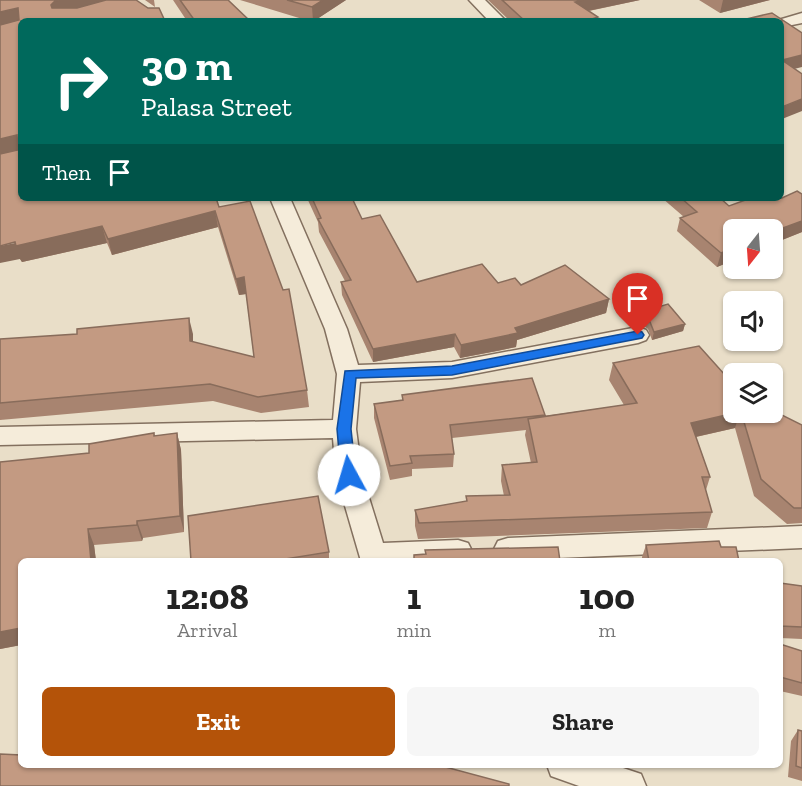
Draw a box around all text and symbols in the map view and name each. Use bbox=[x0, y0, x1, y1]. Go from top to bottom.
text: 30 m bbox=[141, 40, 232, 91]
icon: right bbox=[42, 42, 120, 120]
text: Palasa Street bbox=[141, 91, 292, 123]
icon: arrive bbox=[103, 156, 136, 189]
text: Then bbox=[42, 159, 91, 186]
north arrow bbox=[723, 219, 783, 279]
map controls bbox=[723, 219, 783, 423]
pin bbox=[612, 273, 663, 335]
icon: arrive bbox=[621, 282, 654, 315]
button: sound bbox=[723, 291, 783, 351]
button: layers bbox=[723, 363, 783, 423]
position arrow bbox=[317, 443, 381, 507]
text: 12:08 bbox=[166, 575, 249, 618]
text: 1 bbox=[407, 575, 421, 618]
text: 100 bbox=[579, 575, 635, 618]
text: Arrival bbox=[177, 618, 238, 642]
text: min bbox=[397, 618, 431, 642]
text: m bbox=[598, 618, 616, 642]
button: Exit bbox=[42, 687, 395, 756]
button: Share bbox=[407, 687, 759, 756]

